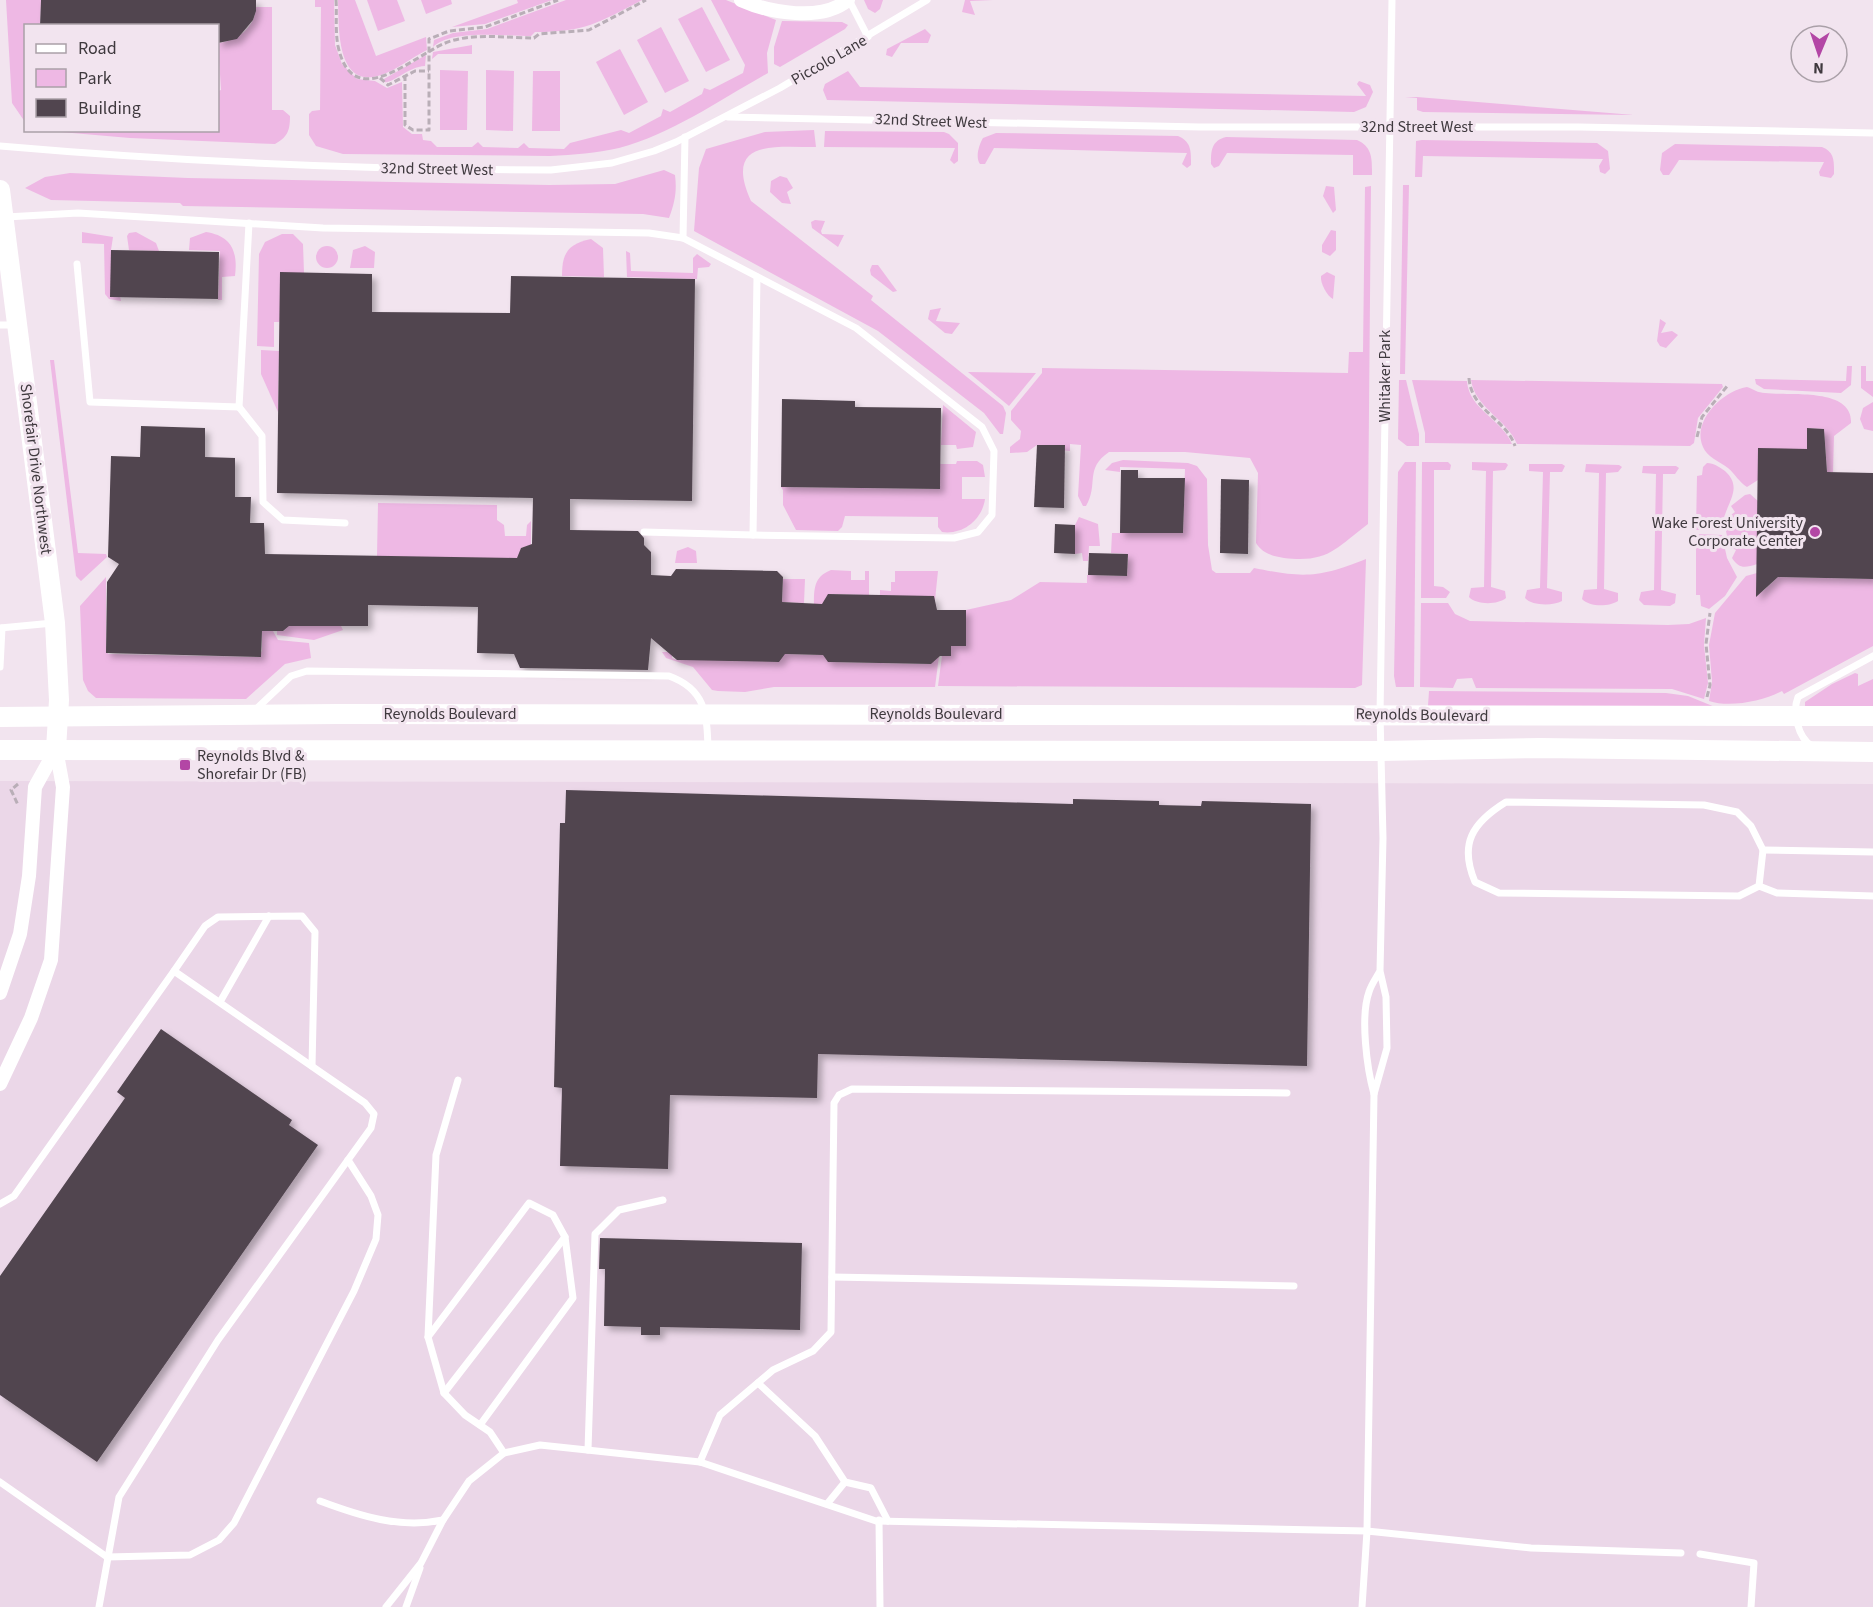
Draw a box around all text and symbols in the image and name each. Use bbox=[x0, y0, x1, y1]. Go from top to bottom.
legend bbox=[24, 24, 219, 132]
north arrow bbox=[1789, 24, 1849, 84]
street label: Piccolo Lane bbox=[787, 29, 871, 91]
text: Road bbox=[78, 36, 117, 61]
text: N bbox=[1813, 57, 1824, 79]
text: Park bbox=[78, 66, 112, 91]
text: Building bbox=[78, 96, 141, 121]
street label: 32nd Street West bbox=[874, 108, 988, 134]
street label: 32nd Street West bbox=[1361, 116, 1474, 138]
street label: 32nd Street West bbox=[381, 157, 494, 181]
street label: Whitaker Park bbox=[1374, 330, 1396, 422]
street label: Shorefair Drive Northwest bbox=[15, 382, 57, 556]
place label: Wake Forest University Corporate Center bbox=[1652, 512, 1804, 552]
marker: Wake Forest University Corporate Center bbox=[1808, 525, 1822, 539]
street label: Reynolds Boulevard bbox=[383, 703, 517, 725]
street label: Reynolds Boulevard bbox=[869, 703, 1003, 725]
street label: Reynolds Boulevard bbox=[1355, 703, 1489, 727]
place label: Reynolds Blvd & Shorefair Dr (FB) bbox=[197, 745, 307, 785]
marker: Reynolds Blvd & Shorefair Dr (FB) bbox=[178, 758, 192, 772]

